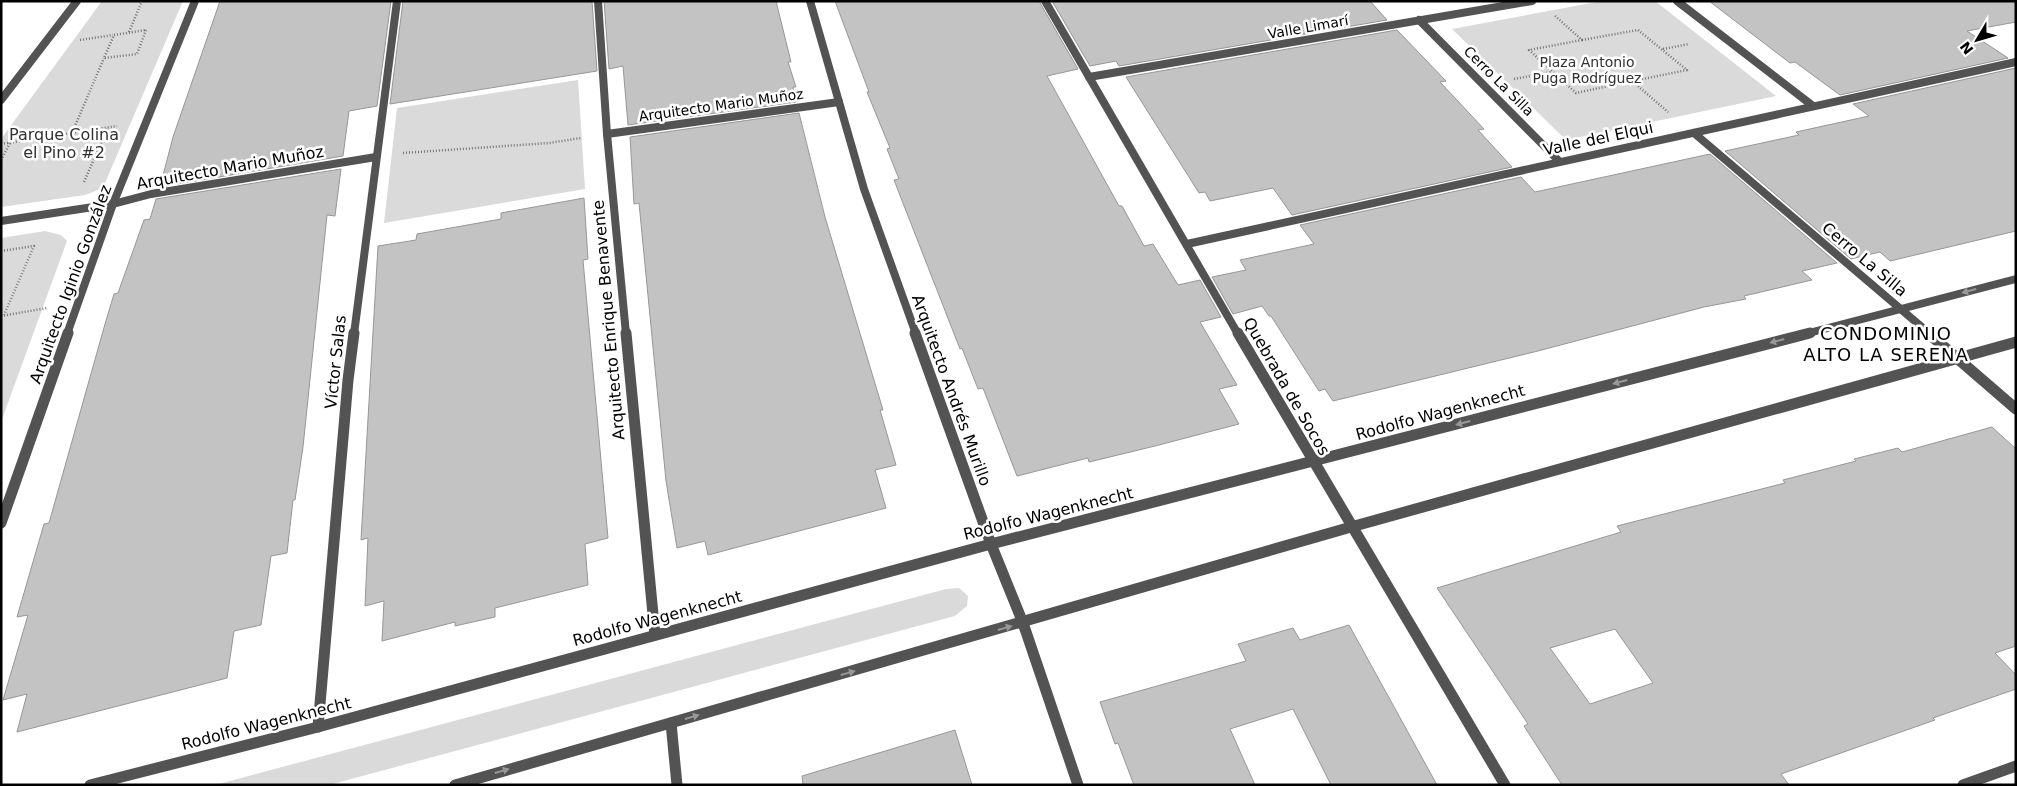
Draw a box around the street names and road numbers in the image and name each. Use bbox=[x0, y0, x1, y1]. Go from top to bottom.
street label: Valle Limarí bbox=[1266, 12, 1351, 42]
street label: Cerro La Silla bbox=[1461, 43, 1537, 119]
street label: Arquitecto Mario Muñoz bbox=[638, 86, 804, 124]
street label: Valle del Elqui bbox=[1541, 118, 1655, 159]
street label: Arquitecto Mario Muñoz bbox=[135, 142, 325, 193]
street label: Arquitecto Iginio González bbox=[26, 182, 115, 386]
street label: Arquitecto Enrique Benavente bbox=[589, 199, 628, 441]
street label: Cerro La Silla bbox=[1818, 218, 1911, 301]
street label: Arquitecto Andrés Murillo bbox=[908, 292, 995, 489]
street label: Víctor Salas bbox=[321, 314, 350, 410]
street label: Quebrada de Socos bbox=[1239, 314, 1334, 459]
street label: Rodolfo Wagenknecht bbox=[1353, 381, 1527, 444]
street label: Rodolfo Wagenknecht bbox=[961, 483, 1135, 544]
street label: Rodolfo Wagenknecht bbox=[570, 587, 744, 650]
street label: Rodolfo Wagenknecht bbox=[179, 693, 353, 754]

